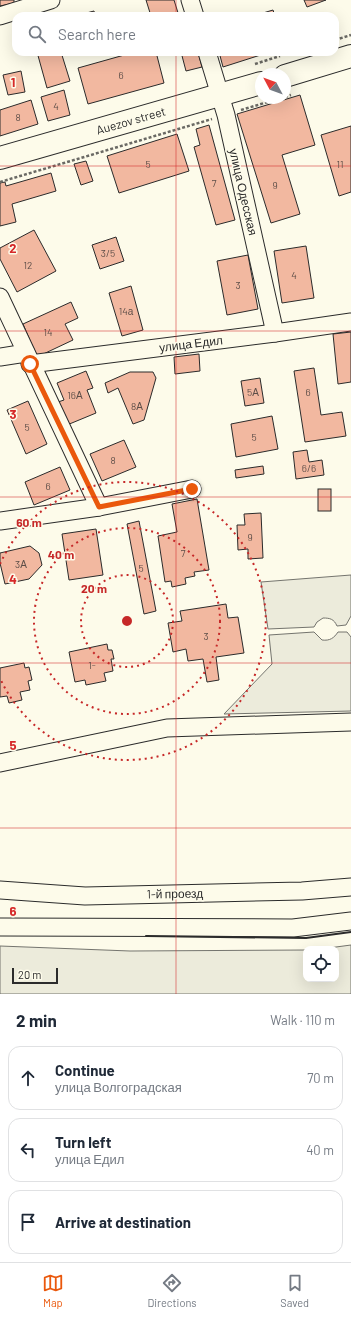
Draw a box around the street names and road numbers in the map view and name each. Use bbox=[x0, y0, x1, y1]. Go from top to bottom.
street label: Auezov street bbox=[94, 103, 167, 137]
street label: улица Одесская bbox=[226, 147, 261, 237]
street label: улица Едил bbox=[158, 332, 224, 355]
street label: 1-й проезд bbox=[147, 886, 203, 901]

